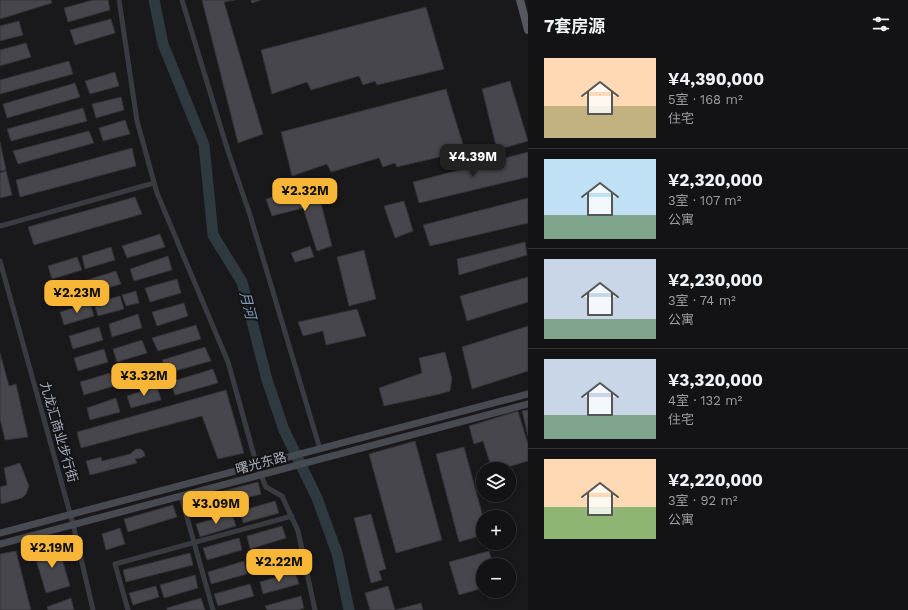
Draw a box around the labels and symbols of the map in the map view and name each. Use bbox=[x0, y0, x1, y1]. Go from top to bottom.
pin: ¥4.39M bbox=[440, 144, 506, 178]
pin: ¥2.32M bbox=[272, 178, 338, 212]
pin: ¥2.23M bbox=[44, 280, 110, 314]
water label: 月河 bbox=[237, 289, 260, 323]
pin: ¥3.32M bbox=[111, 363, 177, 397]
street label: 九龙汇商业步行街 bbox=[37, 380, 81, 484]
street label: 曙光东路 bbox=[234, 449, 288, 477]
pin: ¥3.09M bbox=[183, 491, 249, 525]
pin: ¥2.19M bbox=[19, 535, 85, 569]
pin: ¥2.22M bbox=[246, 549, 312, 583]

